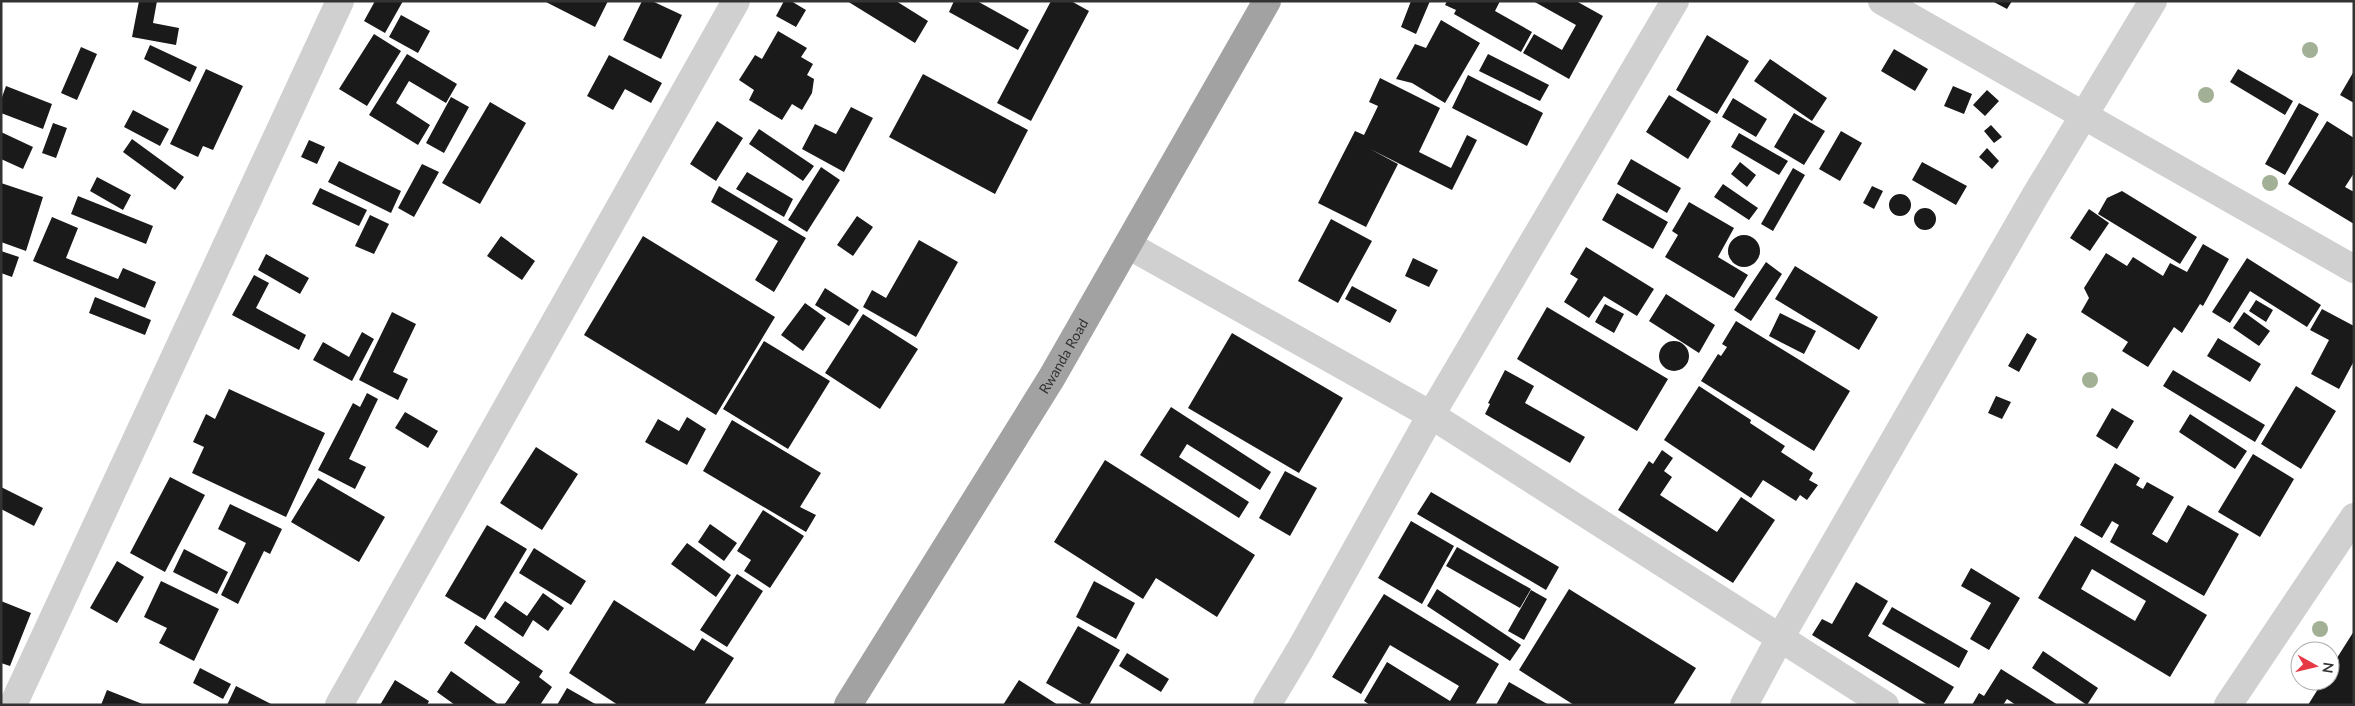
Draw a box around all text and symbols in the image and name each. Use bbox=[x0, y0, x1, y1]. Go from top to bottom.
street label: Rwanda Road bbox=[1035, 316, 1092, 397]
north arrow bbox=[2290, 641, 2340, 691]
text: N bbox=[2319, 661, 2338, 674]

